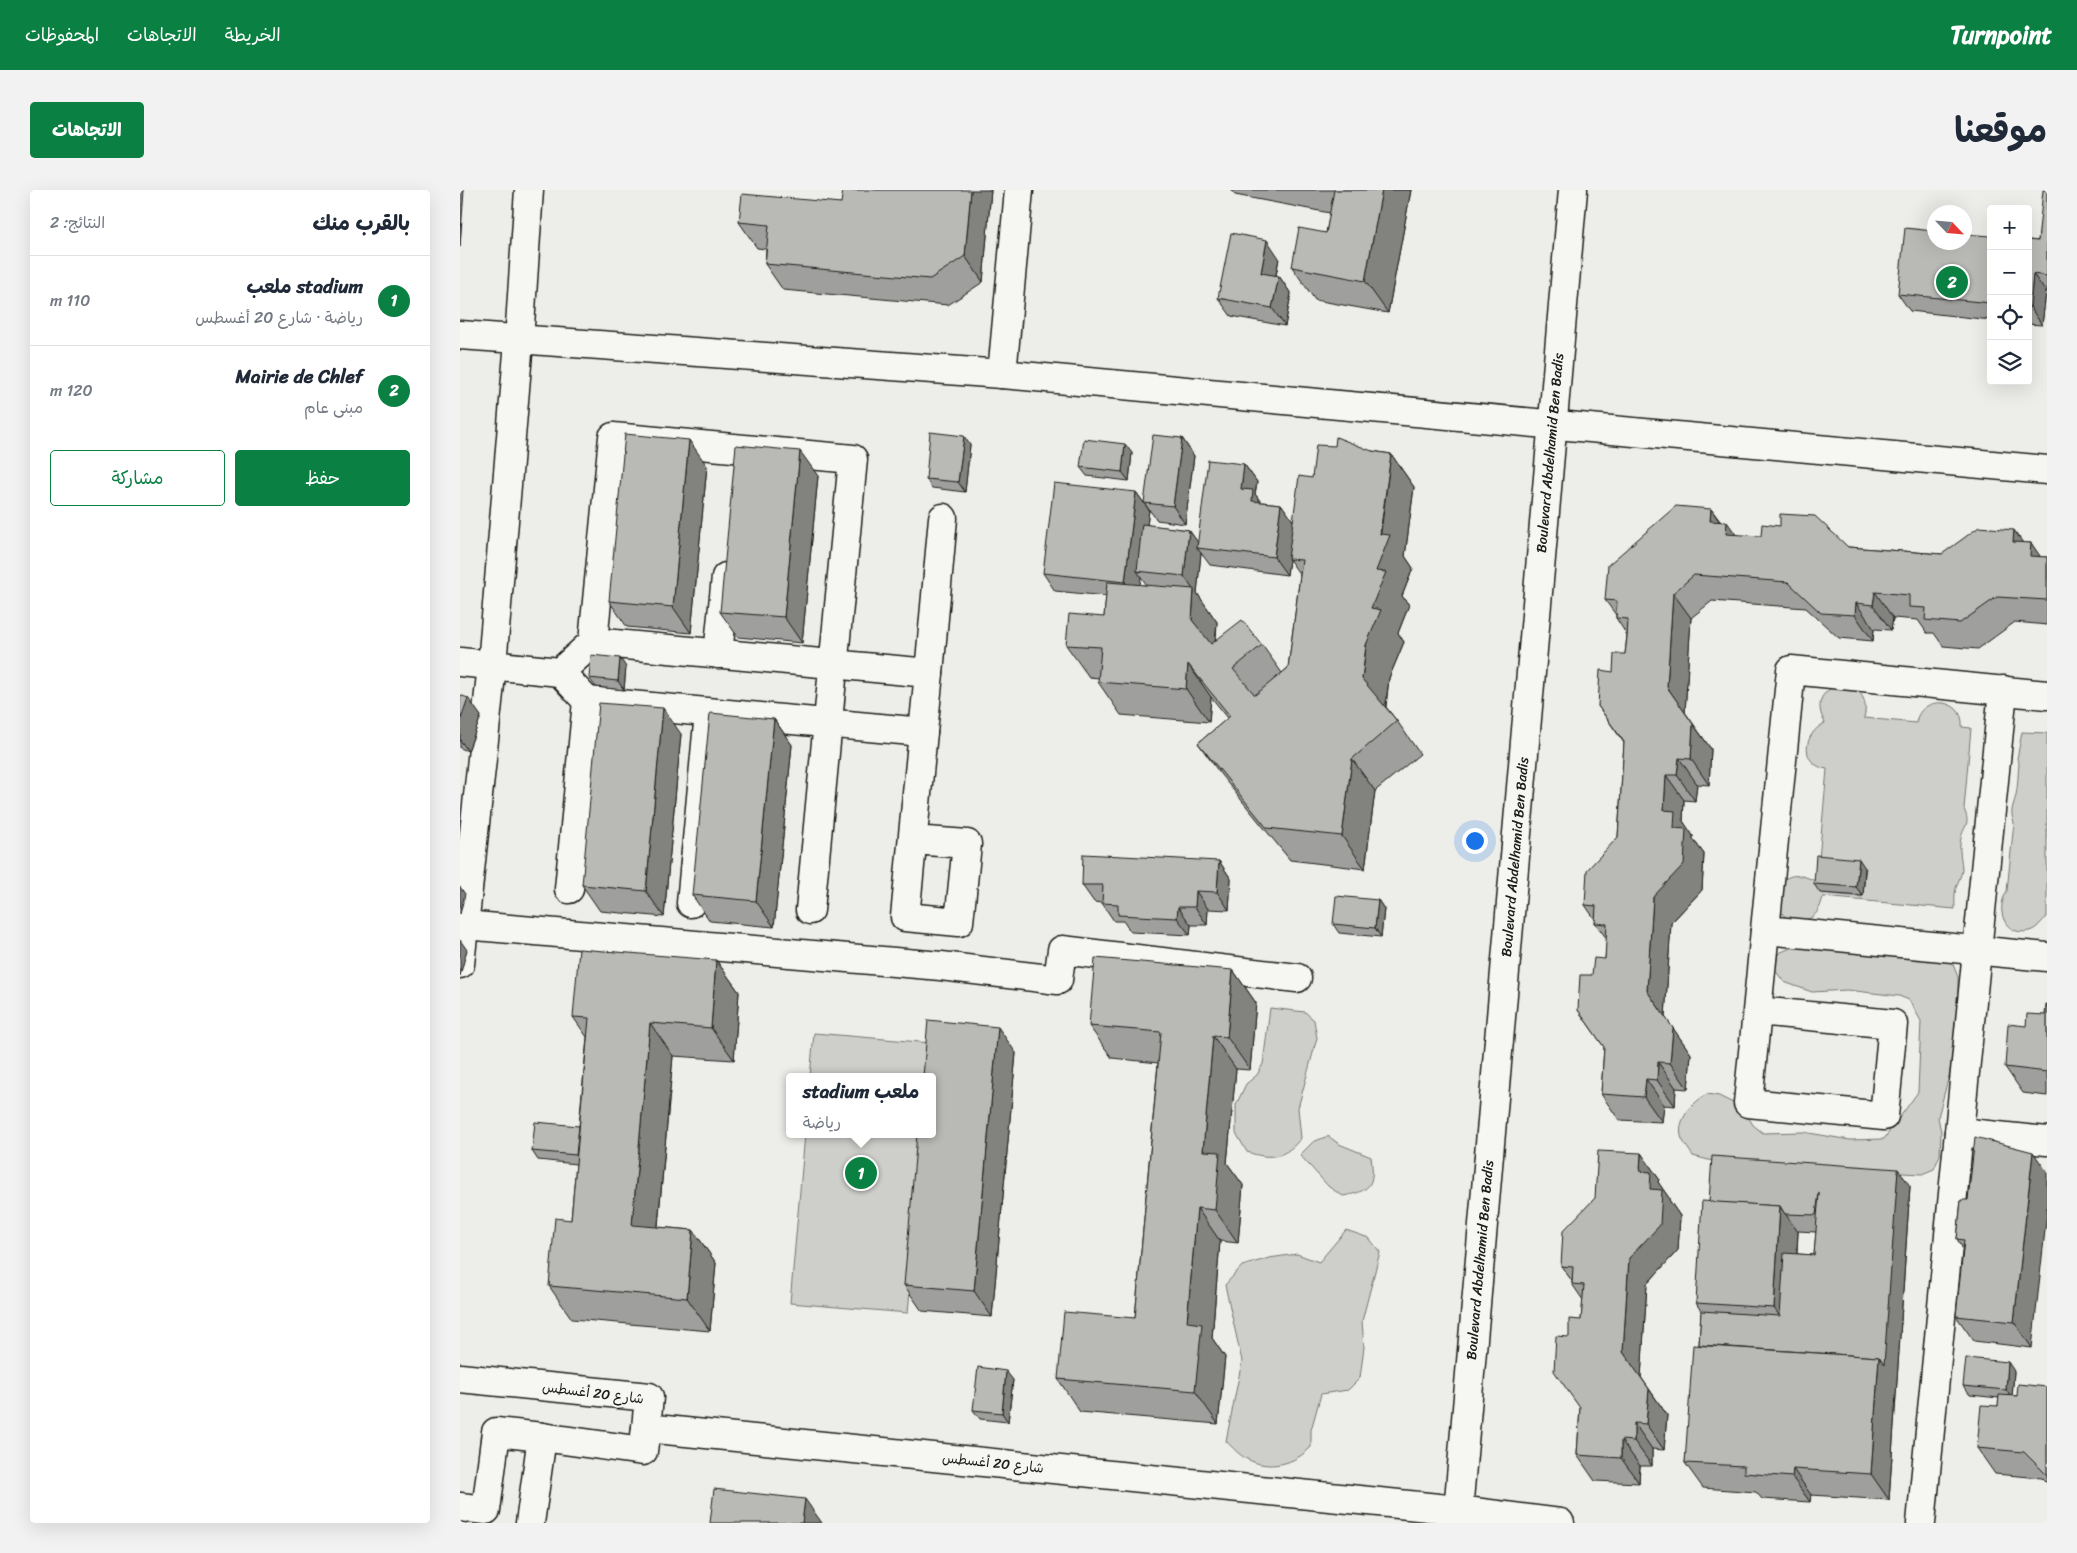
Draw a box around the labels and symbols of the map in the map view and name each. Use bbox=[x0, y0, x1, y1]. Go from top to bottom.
north arrow bbox=[1927, 205, 1972, 250]
pin: 2 bbox=[1936, 263, 1968, 301]
street label: Boulevard Abdelhamid Ben Badis bbox=[1529, 351, 1571, 554]
street label: Boulevard Abdelhamid Ben Badis bbox=[1494, 755, 1536, 958]
your location bbox=[1462, 828, 1488, 854]
pin: 1 bbox=[845, 1154, 877, 1192]
street label: Boulevard Abdelhamid Ben Badis bbox=[1459, 1158, 1501, 1361]
street label: شارع 20 أغسطس bbox=[541, 1374, 645, 1412]
street label: شارع 20 أغسطس bbox=[941, 1445, 1045, 1481]

